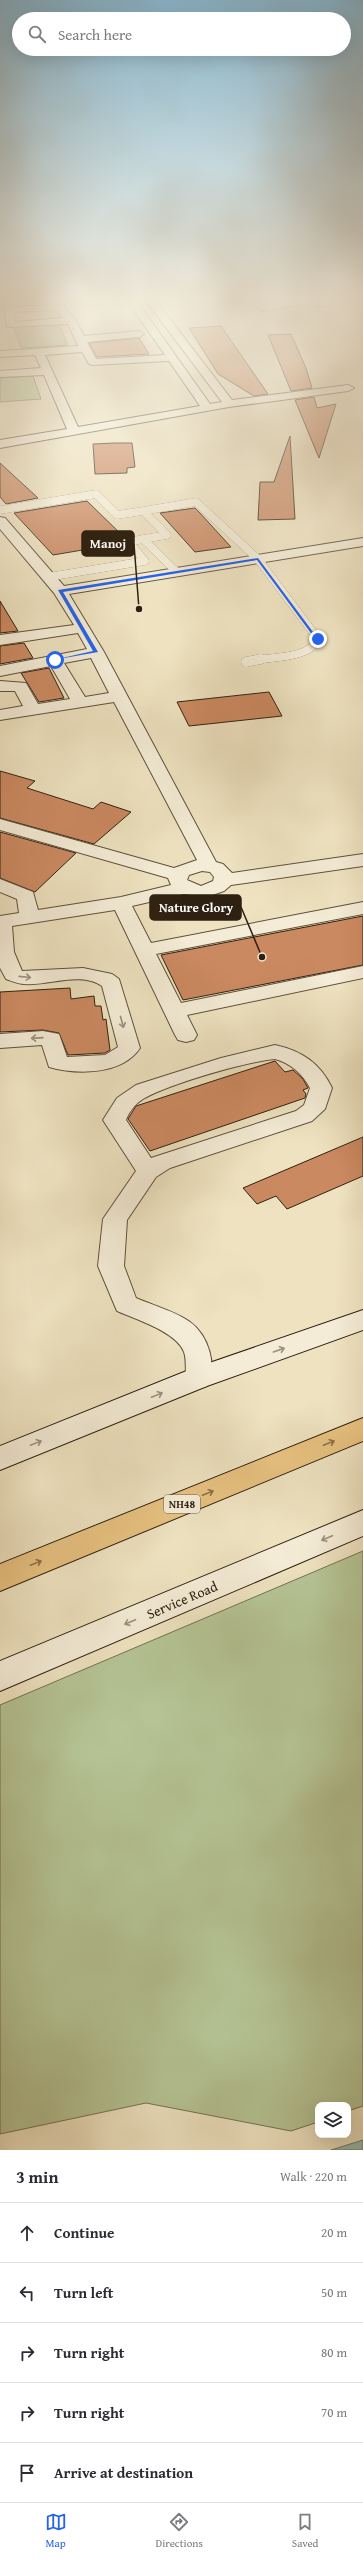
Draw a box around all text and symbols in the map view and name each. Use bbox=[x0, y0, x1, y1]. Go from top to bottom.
search box bbox=[12, 12, 351, 56]
icon: search bbox=[26, 23, 48, 45]
text: Search here bbox=[58, 24, 132, 45]
callout: Manoj bbox=[82, 531, 134, 556]
text: Manoj bbox=[90, 534, 126, 553]
route end bbox=[309, 630, 327, 648]
route start bbox=[46, 651, 64, 669]
callout: Nature Glory bbox=[150, 895, 241, 920]
text: Nature Glory bbox=[159, 898, 233, 917]
one-way arrow bbox=[18, 973, 31, 980]
one-way arrow bbox=[119, 1015, 126, 1028]
one-way arrow bbox=[31, 1035, 44, 1042]
one-way arrow bbox=[272, 1345, 284, 1353]
one-way arrow bbox=[150, 1390, 162, 1398]
one-way arrow bbox=[30, 1439, 42, 1447]
one-way arrow bbox=[322, 1439, 334, 1447]
one-way arrow bbox=[202, 1488, 214, 1496]
road number: NH48 bbox=[164, 1495, 200, 1513]
one-way arrow bbox=[322, 1535, 334, 1543]
one-way arrow bbox=[30, 1559, 42, 1566]
street label: Service Road bbox=[143, 1576, 221, 1624]
one-way arrow bbox=[124, 1618, 136, 1626]
map controls bbox=[315, 2102, 351, 2138]
button: layers bbox=[315, 2102, 351, 2138]
text: 3 min bbox=[16, 2164, 58, 2189]
text: Walk · 220 m bbox=[280, 2167, 347, 2186]
icon: ahead bbox=[16, 2222, 38, 2244]
text: Continue bbox=[54, 2222, 115, 2243]
text: 20 m bbox=[321, 2223, 347, 2242]
icon: left bbox=[16, 2282, 38, 2304]
text: Turn left bbox=[54, 2282, 113, 2303]
text: 50 m bbox=[321, 2283, 347, 2302]
icon: right bbox=[16, 2342, 38, 2364]
text: Turn right bbox=[54, 2342, 125, 2363]
text: 80 m bbox=[321, 2343, 347, 2362]
icon: right bbox=[16, 2402, 38, 2424]
text: Turn right bbox=[54, 2402, 125, 2423]
text: 70 m bbox=[321, 2403, 347, 2422]
icon: arrive bbox=[16, 2462, 38, 2484]
text: Arrive at destination bbox=[54, 2462, 193, 2483]
tab: Map bbox=[45, 2511, 67, 2551]
tab: Directions bbox=[156, 2511, 203, 2551]
tab: Saved bbox=[292, 2511, 318, 2551]

